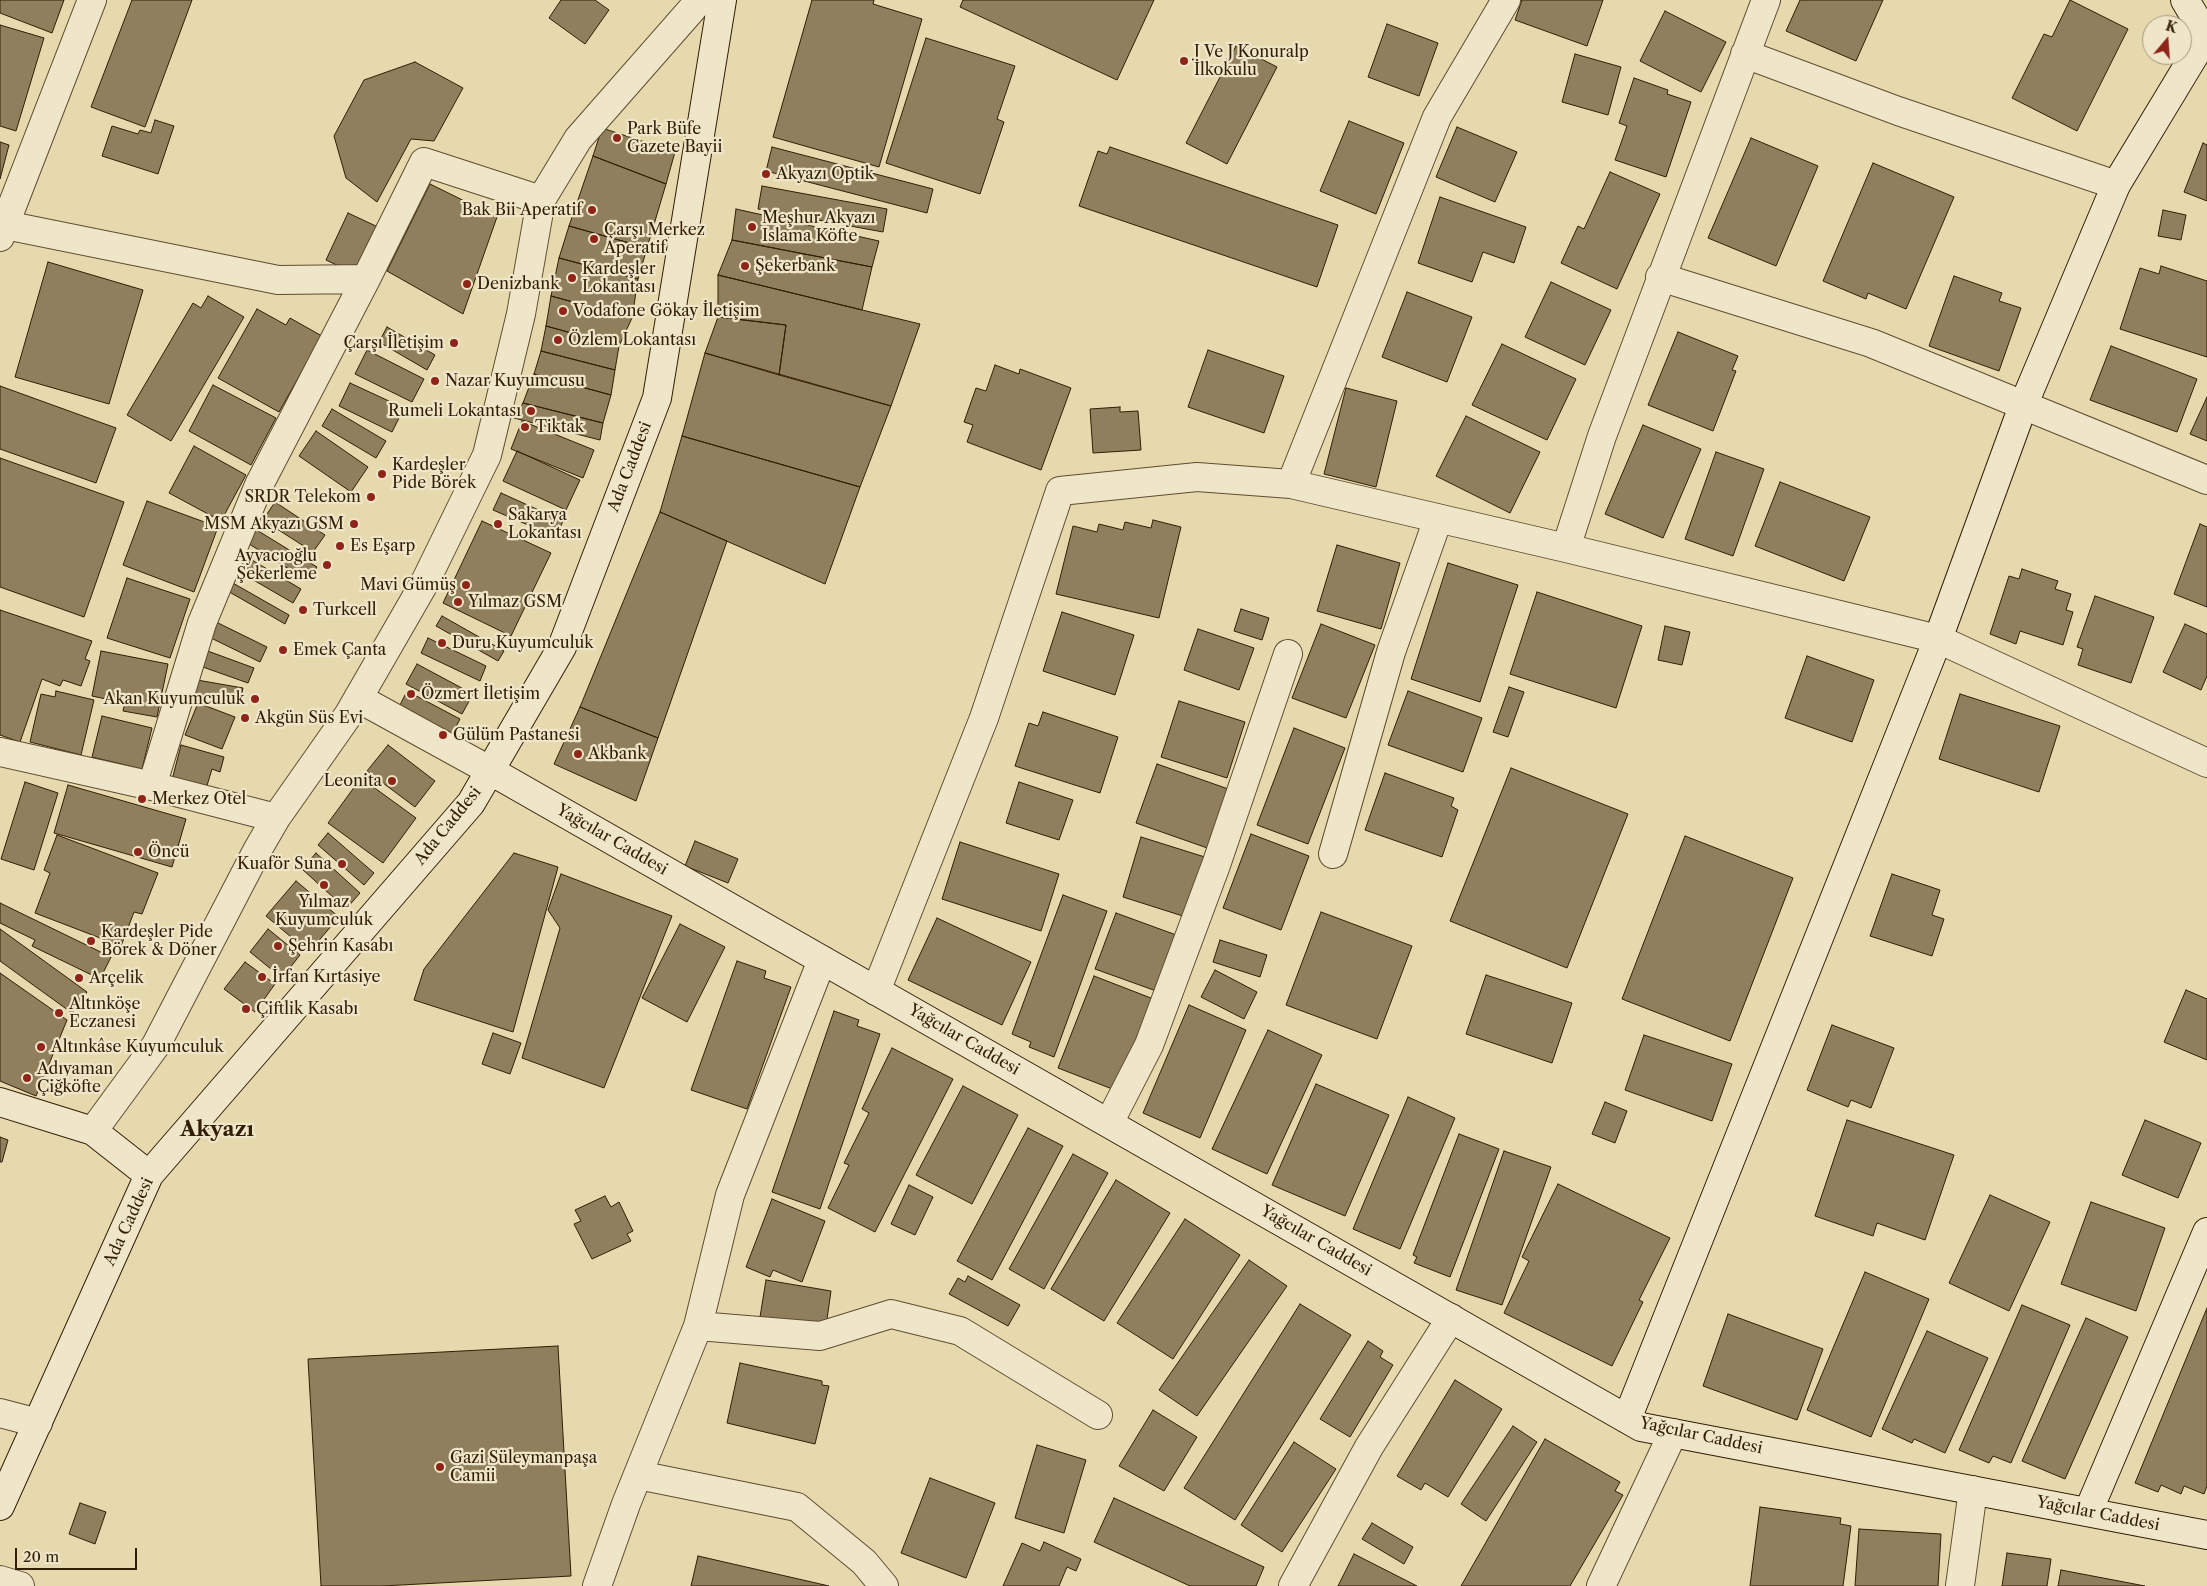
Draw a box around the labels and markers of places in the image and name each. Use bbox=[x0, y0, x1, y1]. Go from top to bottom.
place label: J Ve J Konuralp İlkokulu bbox=[1194, 42, 1309, 80]
marker: J Ve J Konuralp İlkokulu bbox=[1178, 55, 1190, 67]
place label: Park Büfe Gazete Bayii bbox=[627, 119, 722, 157]
marker: Park Büfe Gazete Bayii bbox=[611, 132, 623, 144]
place label: Akyazı Optik bbox=[776, 164, 874, 184]
marker: Akyazı Optik bbox=[760, 168, 772, 180]
place label: Bak Bii Aperatif bbox=[462, 200, 582, 220]
marker: Bak Bii Aperatif bbox=[586, 204, 598, 216]
place label: Meşhur Akyazı Islama Köfte bbox=[762, 208, 875, 246]
place label: Çarşı Merkez Aperatif bbox=[604, 220, 705, 258]
marker: Meşhur Akyazı Islama Köfte bbox=[746, 221, 758, 233]
marker: Çarşı Merkez Aperatif bbox=[588, 233, 600, 245]
place label: Şekerbank bbox=[755, 256, 835, 276]
place label: Kardeşler Lokantası bbox=[582, 259, 656, 297]
marker: Şekerbank bbox=[739, 260, 751, 272]
marker: Kardeşler Lokantası bbox=[566, 272, 578, 284]
place label: Denizbank bbox=[477, 274, 559, 294]
marker: Denizbank bbox=[461, 278, 473, 290]
place label: Vodafone Gökay İletişim bbox=[573, 301, 760, 321]
marker: Vodafone Gökay İletişim bbox=[557, 305, 569, 317]
place label: Özlem Lokantası bbox=[568, 330, 696, 350]
place label: Çarşı İletişim bbox=[343, 333, 444, 353]
marker: Özlem Lokantası bbox=[552, 334, 564, 346]
marker: Çarşı İletişim bbox=[448, 337, 460, 349]
place label: Nazar Kuyumcusu bbox=[445, 371, 585, 391]
marker: Nazar Kuyumcusu bbox=[429, 375, 441, 387]
place label: Rumeli Lokantası bbox=[388, 401, 521, 421]
marker: Rumeli Lokantası bbox=[525, 405, 537, 417]
place label: Tiktak bbox=[535, 417, 584, 437]
marker: Tiktak bbox=[519, 421, 531, 433]
place label: Kardeşler Pide Börek bbox=[392, 455, 476, 493]
marker: Kardeşler Pide Börek bbox=[376, 468, 388, 480]
place label: SRDR Telekom bbox=[245, 487, 361, 507]
marker: SRDR Telekom bbox=[365, 491, 377, 503]
place label: Sakarya Lokantası bbox=[508, 505, 582, 543]
place label: MSM Akyazı GSM bbox=[204, 514, 344, 534]
marker: MSM Akyazı GSM bbox=[348, 518, 360, 530]
marker: Sakarya Lokantası bbox=[492, 518, 504, 530]
place label: Es Eşarp bbox=[350, 536, 415, 556]
marker: Es Eşarp bbox=[334, 540, 346, 552]
place label: Ayvacıoğlu Şekerleme bbox=[235, 546, 317, 584]
marker: Ayvacıoğlu Şekerleme bbox=[321, 559, 333, 571]
place label: Mavi Gümüş bbox=[360, 575, 456, 595]
marker: Mavi Gümüş bbox=[460, 579, 472, 591]
place label: Yılmaz GSM bbox=[468, 592, 562, 612]
marker: Yılmaz GSM bbox=[452, 596, 464, 608]
place label: Turkcell bbox=[313, 600, 377, 620]
marker: Turkcell bbox=[297, 604, 309, 616]
place label: Duru Kuyumculuk bbox=[452, 633, 594, 653]
marker: Duru Kuyumculuk bbox=[436, 637, 448, 649]
place label: Emek Çanta bbox=[293, 640, 386, 660]
marker: Emek Çanta bbox=[277, 644, 289, 656]
place label: Özmert İletişim bbox=[421, 684, 540, 704]
marker: Özmert İletişim bbox=[405, 688, 417, 700]
place label: Akan Kuyumculuk bbox=[104, 689, 245, 709]
marker: Akan Kuyumculuk bbox=[249, 693, 261, 705]
place label: Akgün Süs Evi bbox=[255, 708, 363, 728]
marker: Akgün Süs Evi bbox=[239, 712, 251, 724]
place label: Gülüm Pastanesi bbox=[453, 725, 580, 745]
marker: Gülüm Pastanesi bbox=[437, 729, 449, 741]
place label: Akbank bbox=[588, 744, 646, 764]
marker: Akbank bbox=[572, 748, 584, 760]
place label: Leonita bbox=[324, 771, 382, 791]
marker: Leonita bbox=[386, 775, 398, 787]
place label: Merkez Otel bbox=[152, 789, 246, 809]
marker: Merkez Otel bbox=[136, 793, 148, 805]
place label: Öncü bbox=[148, 842, 189, 862]
marker: Öncü bbox=[132, 846, 144, 858]
place label: Kuaför Suna bbox=[237, 854, 332, 874]
marker: Kuaför Suna bbox=[336, 858, 348, 870]
marker: Yılmaz Kuyumculuk bbox=[318, 879, 330, 891]
place label: Yılmaz Kuyumculuk bbox=[275, 892, 373, 930]
place label: Kardeşler Pide Börek & Döner bbox=[101, 922, 217, 960]
marker: Kardeşler Pide Börek & Döner bbox=[85, 935, 97, 947]
place label: Şehrin Kasabı bbox=[288, 936, 393, 956]
marker: Şehrin Kasabı bbox=[272, 940, 284, 952]
place label: İrfan Kırtasiye bbox=[272, 967, 380, 987]
place label: Arçelik bbox=[89, 968, 144, 988]
marker: İrfan Kırtasiye bbox=[256, 971, 268, 983]
marker: Arçelik bbox=[73, 972, 85, 984]
place label: Altınköşe Eczanesi bbox=[69, 994, 141, 1032]
place label: Çiftlik Kasabı bbox=[256, 999, 358, 1019]
marker: Çiftlik Kasabı bbox=[240, 1003, 252, 1015]
marker: Altınköşe Eczanesi bbox=[53, 1007, 65, 1019]
place label: Altınkâse Kuyumculuk bbox=[51, 1037, 224, 1057]
marker: Altınkâse Kuyumculuk bbox=[35, 1041, 47, 1053]
place label: Adıyaman Çiğköfte bbox=[37, 1059, 113, 1097]
marker: Adıyaman Çiğköfte bbox=[21, 1072, 33, 1084]
place label: Gazi Süleymanpaşa Camii bbox=[450, 1448, 597, 1486]
marker: Gazi Süleymanpaşa Camii bbox=[434, 1461, 446, 1473]

